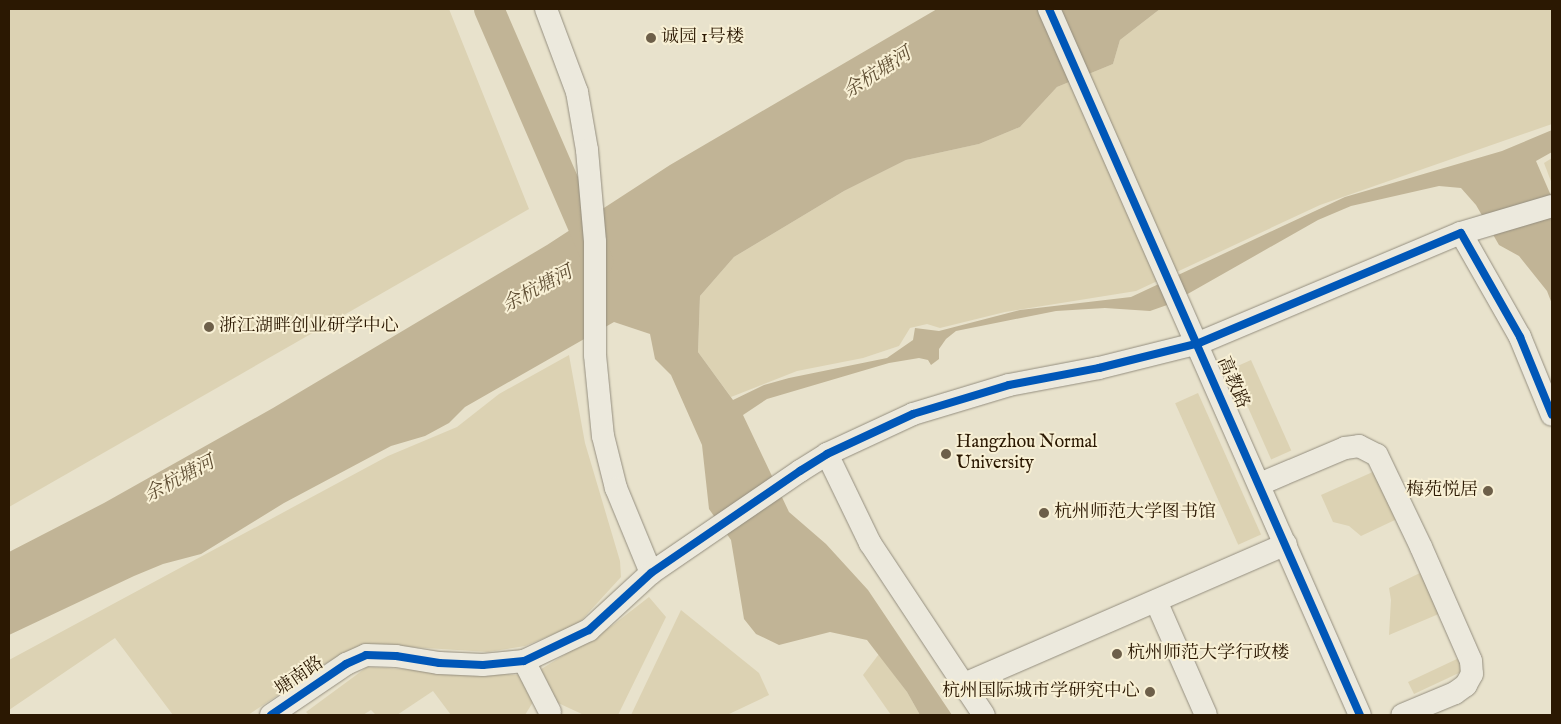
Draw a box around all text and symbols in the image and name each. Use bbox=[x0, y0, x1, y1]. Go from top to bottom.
place label: 诚园 1号楼 bbox=[661, 27, 744, 49]
marker: 诚园 1号楼 bbox=[645, 32, 657, 44]
water label: 余杭塘河 bbox=[840, 44, 916, 104]
water label: 余杭塘河 bbox=[499, 262, 577, 318]
place label: 浙江湖畔创业研学中心 bbox=[219, 316, 399, 338]
marker: 浙江湖畔创业研学中心 bbox=[203, 321, 215, 333]
street label: 高教路 bbox=[1212, 354, 1252, 412]
place label: Hangzhou Normal University bbox=[956, 433, 1097, 476]
marker: Hangzhou Normal University bbox=[940, 448, 952, 460]
water label: 余杭塘河 bbox=[141, 452, 219, 508]
place label: 梅苑悦居 bbox=[1406, 480, 1478, 502]
marker: 梅苑悦居 bbox=[1482, 485, 1494, 497]
place label: 杭州师范大学图书馆 bbox=[1054, 502, 1216, 524]
marker: 杭州师范大学图书馆 bbox=[1038, 507, 1050, 519]
place label: 杭州师范大学行政楼 bbox=[1127, 643, 1289, 665]
marker: 杭州师范大学行政楼 bbox=[1111, 648, 1123, 660]
street label: 塘南路 bbox=[272, 653, 328, 701]
place label: 杭州国际城市学研究中心 bbox=[942, 681, 1140, 703]
marker: 杭州国际城市学研究中心 bbox=[1144, 686, 1156, 698]

